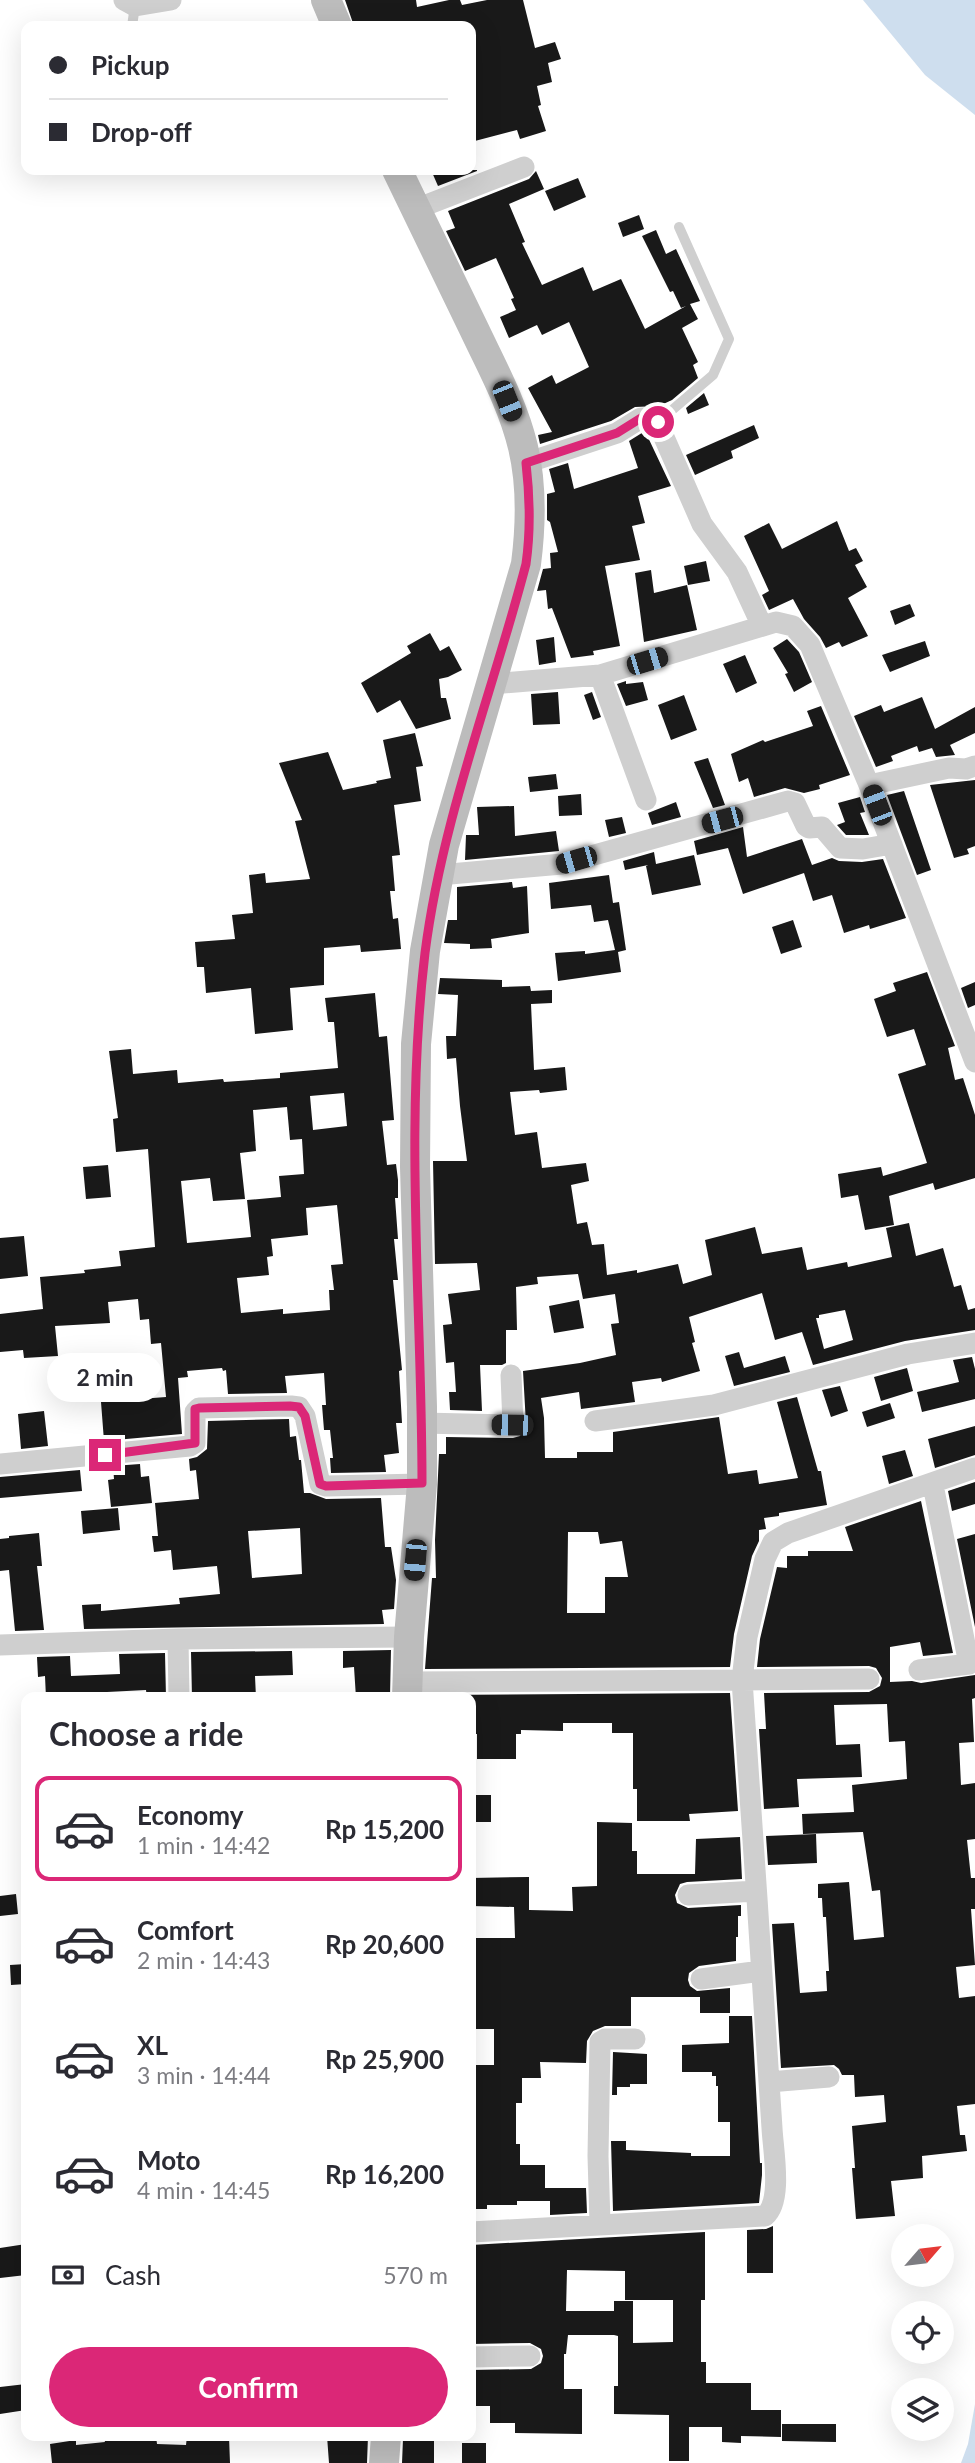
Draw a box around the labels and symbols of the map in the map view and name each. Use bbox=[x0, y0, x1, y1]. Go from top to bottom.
car bbox=[490, 378, 525, 424]
route start bbox=[642, 406, 674, 438]
car bbox=[624, 645, 671, 677]
car bbox=[860, 782, 895, 828]
car bbox=[699, 804, 746, 836]
car bbox=[553, 844, 600, 876]
callout: 2 min bbox=[47, 1354, 163, 1402]
car bbox=[491, 1414, 534, 1436]
route end bbox=[89, 1439, 121, 1471]
car bbox=[403, 1538, 428, 1582]
north arrow bbox=[891, 2224, 954, 2287]

